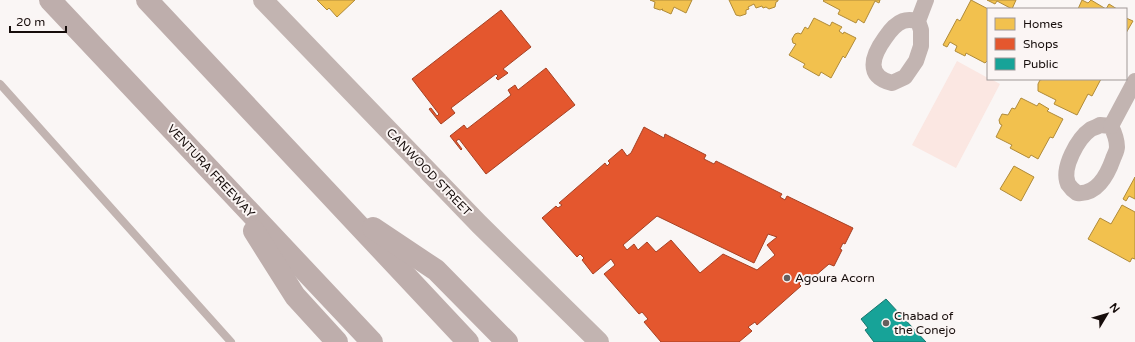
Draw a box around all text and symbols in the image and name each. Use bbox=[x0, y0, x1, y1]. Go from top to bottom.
scale bar bbox=[10, 8, 66, 34]
legend bbox=[987, 8, 1127, 80]
text: 20 m bbox=[16, 15, 45, 29]
text: Homes bbox=[1023, 17, 1063, 31]
text: Shops bbox=[1023, 37, 1058, 51]
text: Public bbox=[1023, 57, 1058, 71]
street label: VENTURA FREEWAY bbox=[164, 122, 258, 221]
street label: CANWOOD STREET bbox=[384, 125, 475, 219]
place label: Agoura Acorn bbox=[795, 271, 875, 285]
marker: Agoura Acorn bbox=[782, 273, 792, 283]
north arrow bbox=[1087, 294, 1127, 334]
text: N bbox=[1107, 301, 1122, 316]
place label: Chabad of the Conejo bbox=[894, 309, 956, 337]
marker: Chabad of the Conejo bbox=[881, 318, 891, 328]

